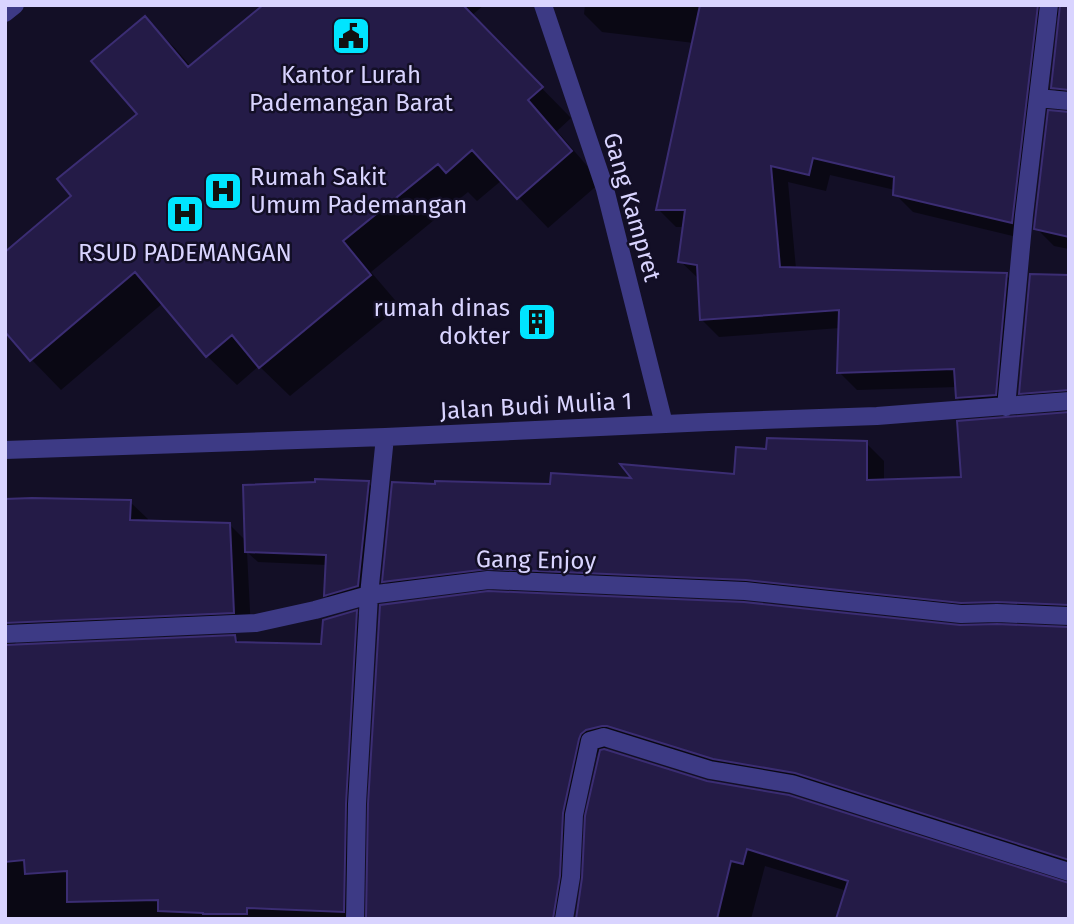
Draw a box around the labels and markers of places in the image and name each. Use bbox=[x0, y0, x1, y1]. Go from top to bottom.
public building icon: Kantor Lurah Pademangan Barat bbox=[330, 15, 372, 57]
place label: Kantor Lurah Pademangan Barat bbox=[249, 61, 453, 117]
place label: Rumah Sakit Umum Pademangan bbox=[250, 163, 467, 219]
hospital icon: Rumah Sakit Umum Pademangan bbox=[202, 170, 244, 212]
hospital icon: RSUD PADEMANGAN bbox=[164, 193, 206, 235]
place label: RSUD PADEMANGAN bbox=[78, 239, 292, 267]
place label: rumah dinas dokter bbox=[374, 294, 511, 350]
building icon: rumah dinas dokter bbox=[516, 301, 558, 343]

